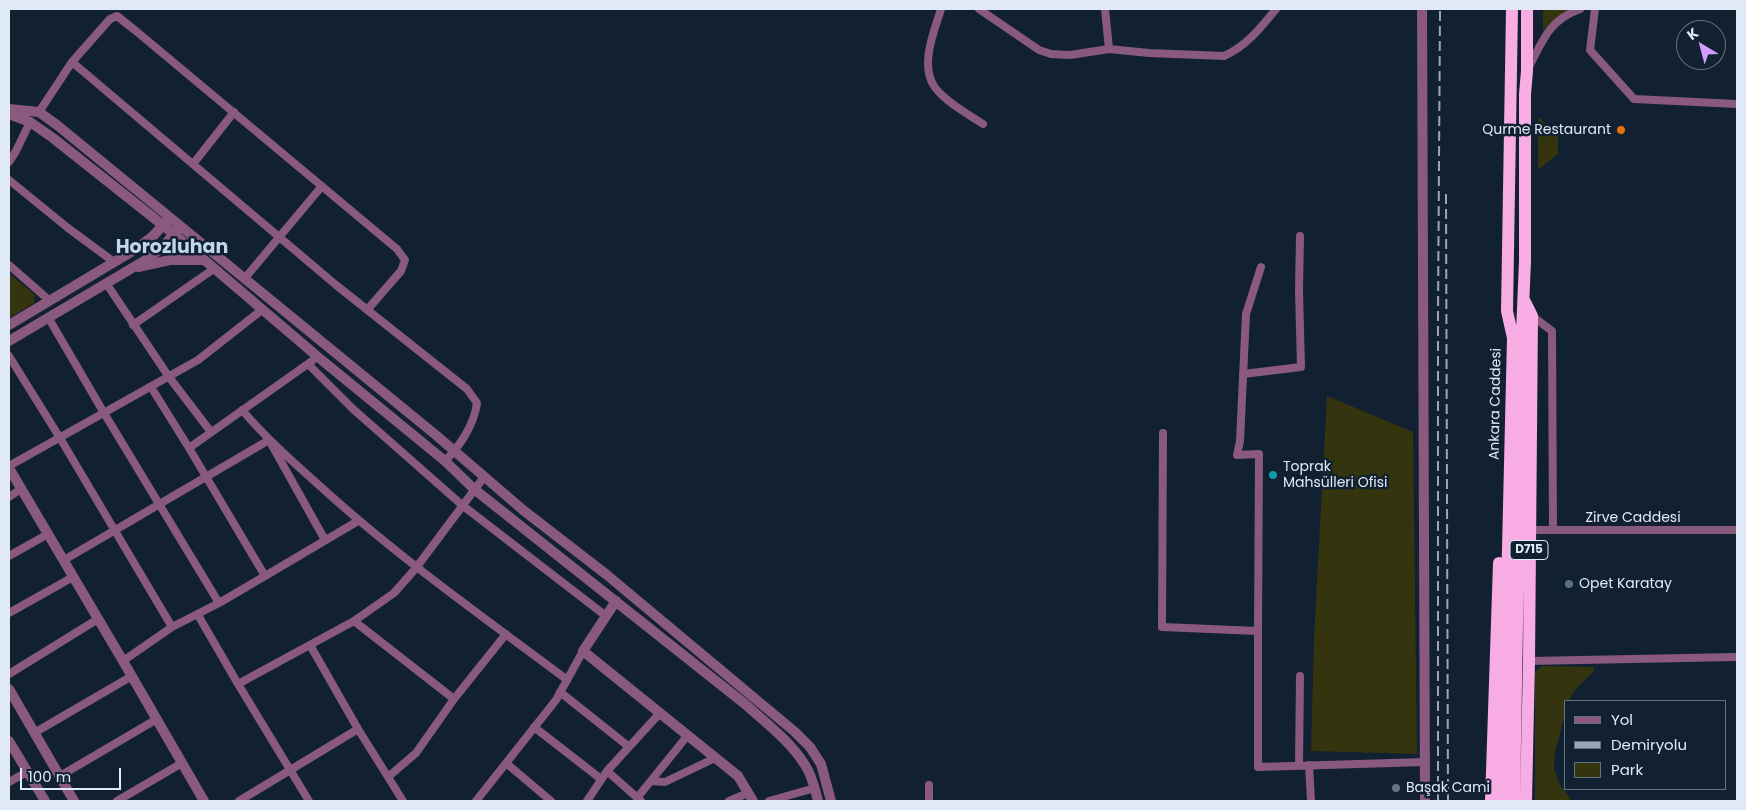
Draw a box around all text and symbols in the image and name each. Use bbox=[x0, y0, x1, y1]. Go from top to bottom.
north arrow bbox=[1676, 20, 1726, 70]
text: K bbox=[1683, 23, 1702, 45]
place label: Qurme Restaurant bbox=[1482, 122, 1611, 138]
marker: Qurme Restaurant bbox=[1615, 124, 1627, 136]
district label: Horozluhan bbox=[116, 237, 228, 259]
street label: Ankara Caddesi bbox=[1487, 348, 1505, 460]
place label: Toprak Mahsülleri Ofisi bbox=[1283, 459, 1388, 492]
marker: Toprak Mahsülleri Ofisi bbox=[1267, 469, 1279, 481]
street label: Zirve Caddesi bbox=[1585, 510, 1681, 526]
road number: D715 bbox=[1510, 540, 1548, 560]
place label: Opet Karatay bbox=[1579, 576, 1672, 592]
marker: Opet Karatay bbox=[1563, 578, 1575, 590]
legend bbox=[1564, 700, 1726, 790]
text: Yol bbox=[1611, 709, 1633, 730]
text: Demiryolu bbox=[1611, 734, 1687, 755]
scale bar bbox=[22, 758, 124, 790]
text: Park bbox=[1611, 759, 1643, 780]
text: 100 m bbox=[28, 766, 71, 787]
place label: Başak Cami bbox=[1406, 780, 1490, 796]
marker: Başak Cami bbox=[1390, 782, 1402, 794]

